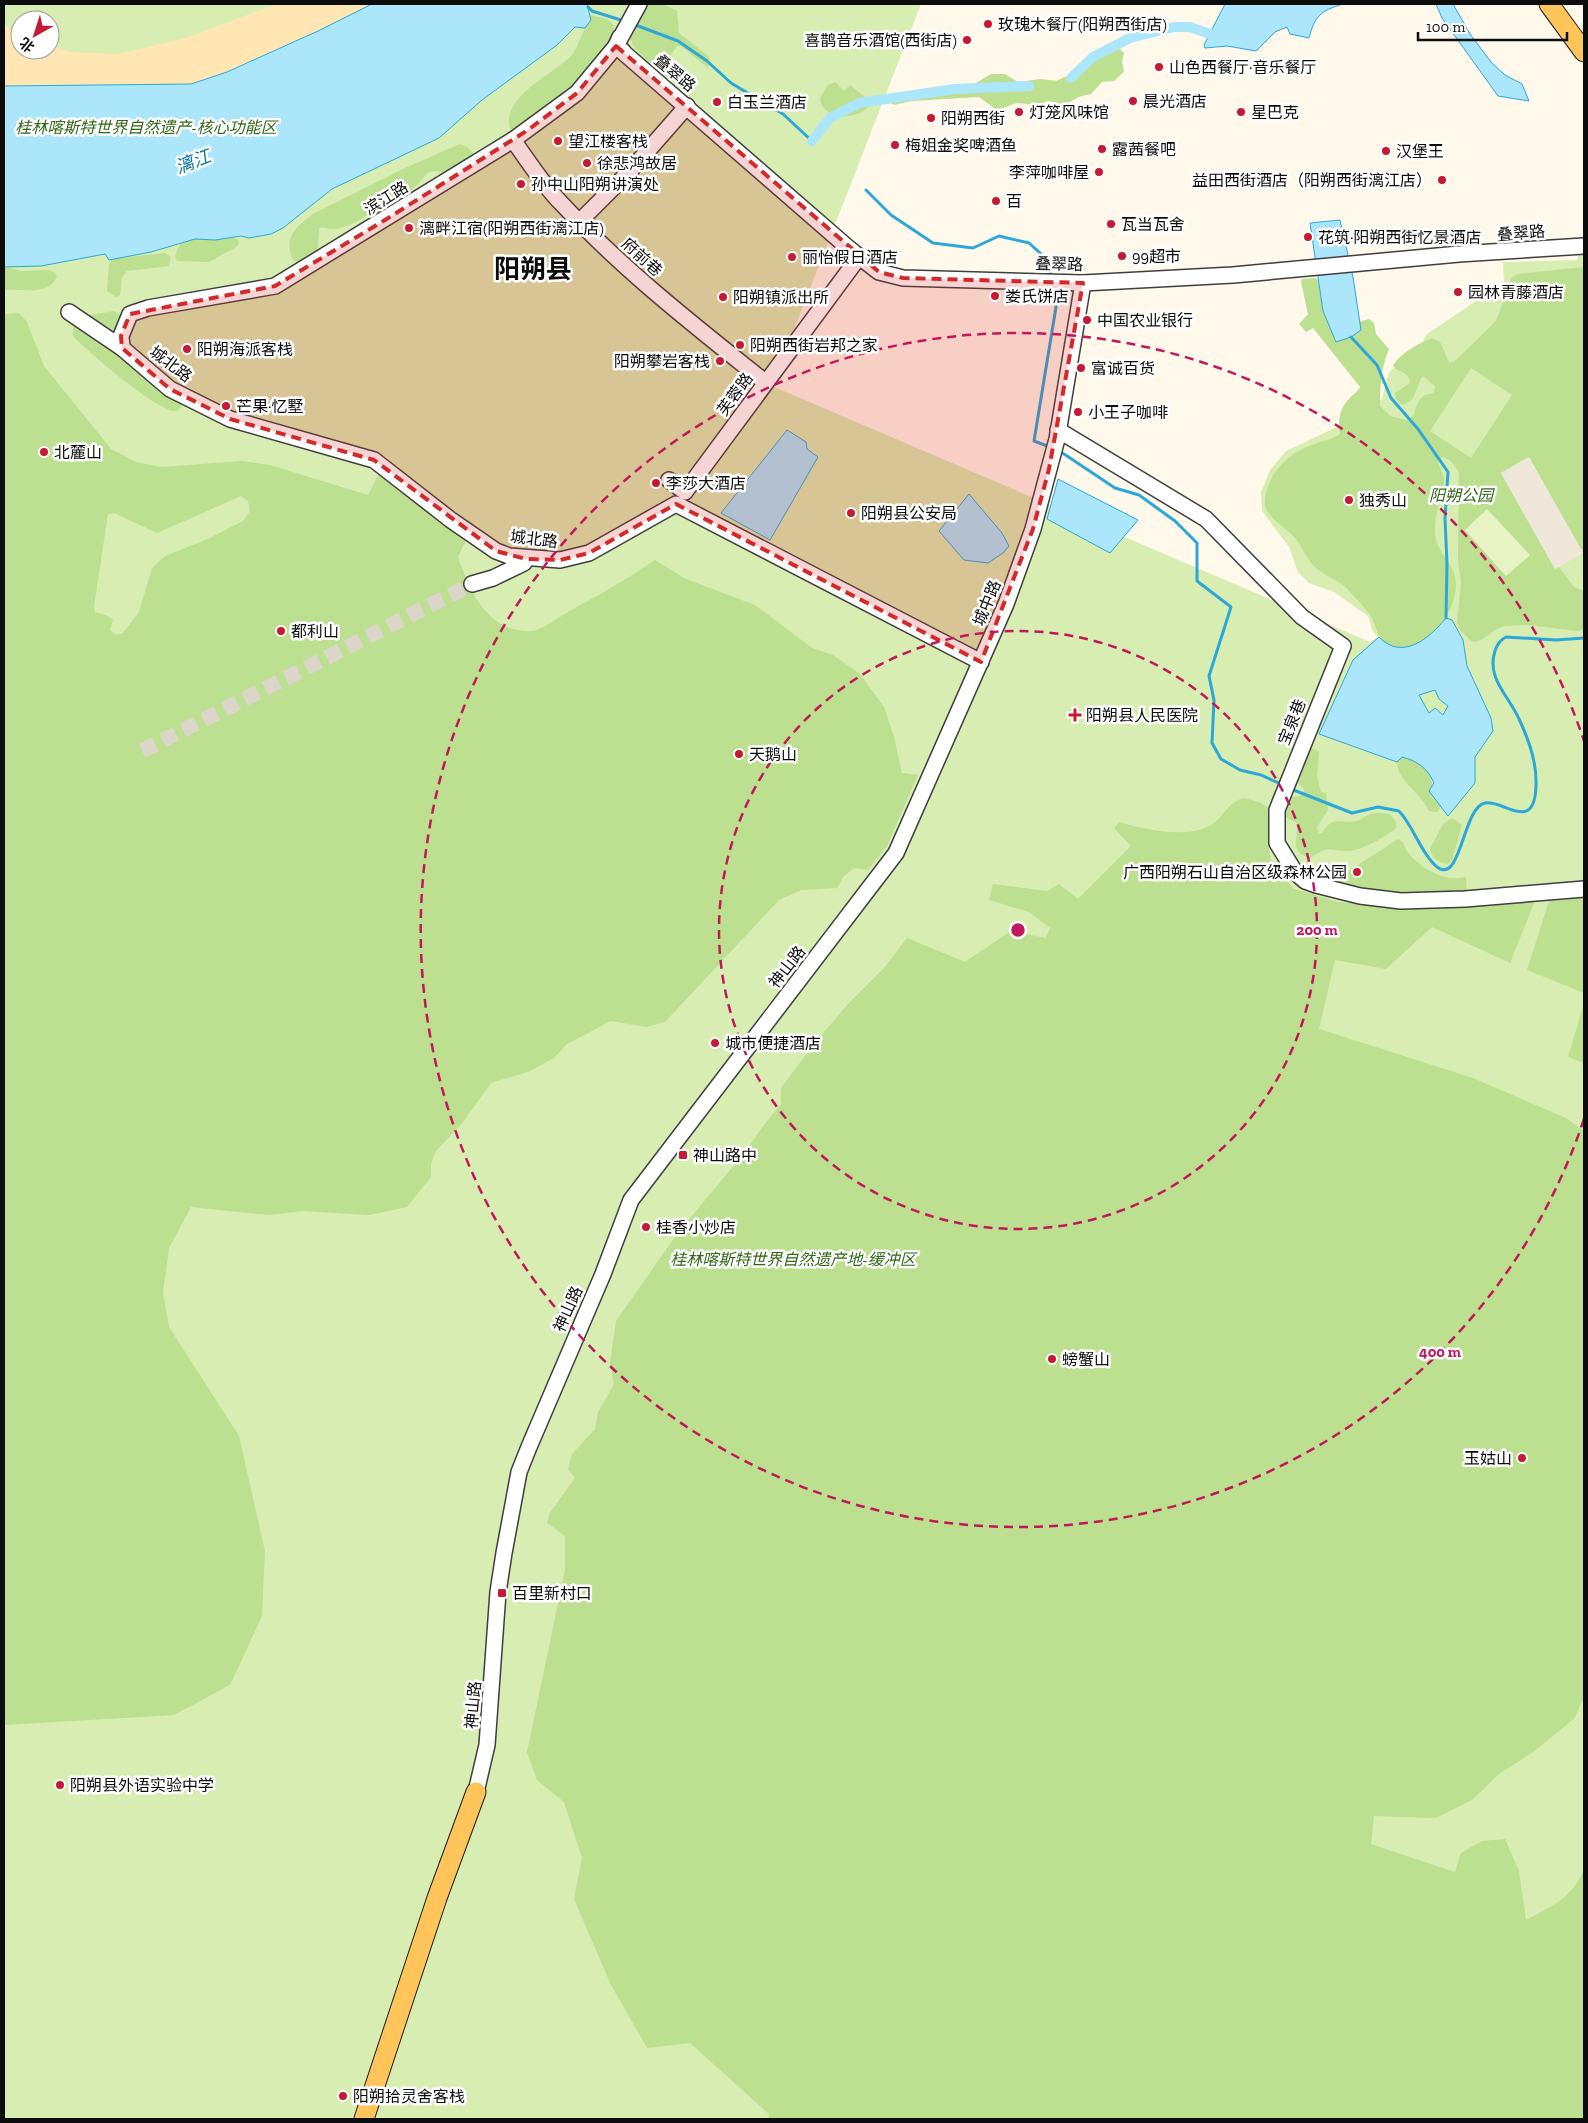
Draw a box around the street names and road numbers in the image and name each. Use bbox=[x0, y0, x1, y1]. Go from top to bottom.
street label: 叠翠路 bbox=[651, 50, 699, 96]
street label: 滨江路 bbox=[361, 177, 411, 219]
street label: 叠翠路 bbox=[1496, 221, 1546, 245]
street label: 府前巷 bbox=[618, 234, 666, 280]
street label: 叠翠路 bbox=[1035, 254, 1083, 274]
street label: 城北路 bbox=[146, 342, 196, 386]
street label: 芙蓉路 bbox=[713, 369, 757, 419]
street label: 城北路 bbox=[509, 527, 559, 551]
street label: 城中路 bbox=[969, 577, 1005, 629]
street label: 宝泉巷 bbox=[1274, 696, 1310, 748]
street label: 神山路 bbox=[765, 942, 809, 992]
street label: 神山路 bbox=[550, 1283, 586, 1335]
street label: 神山路 bbox=[461, 1680, 485, 1730]

